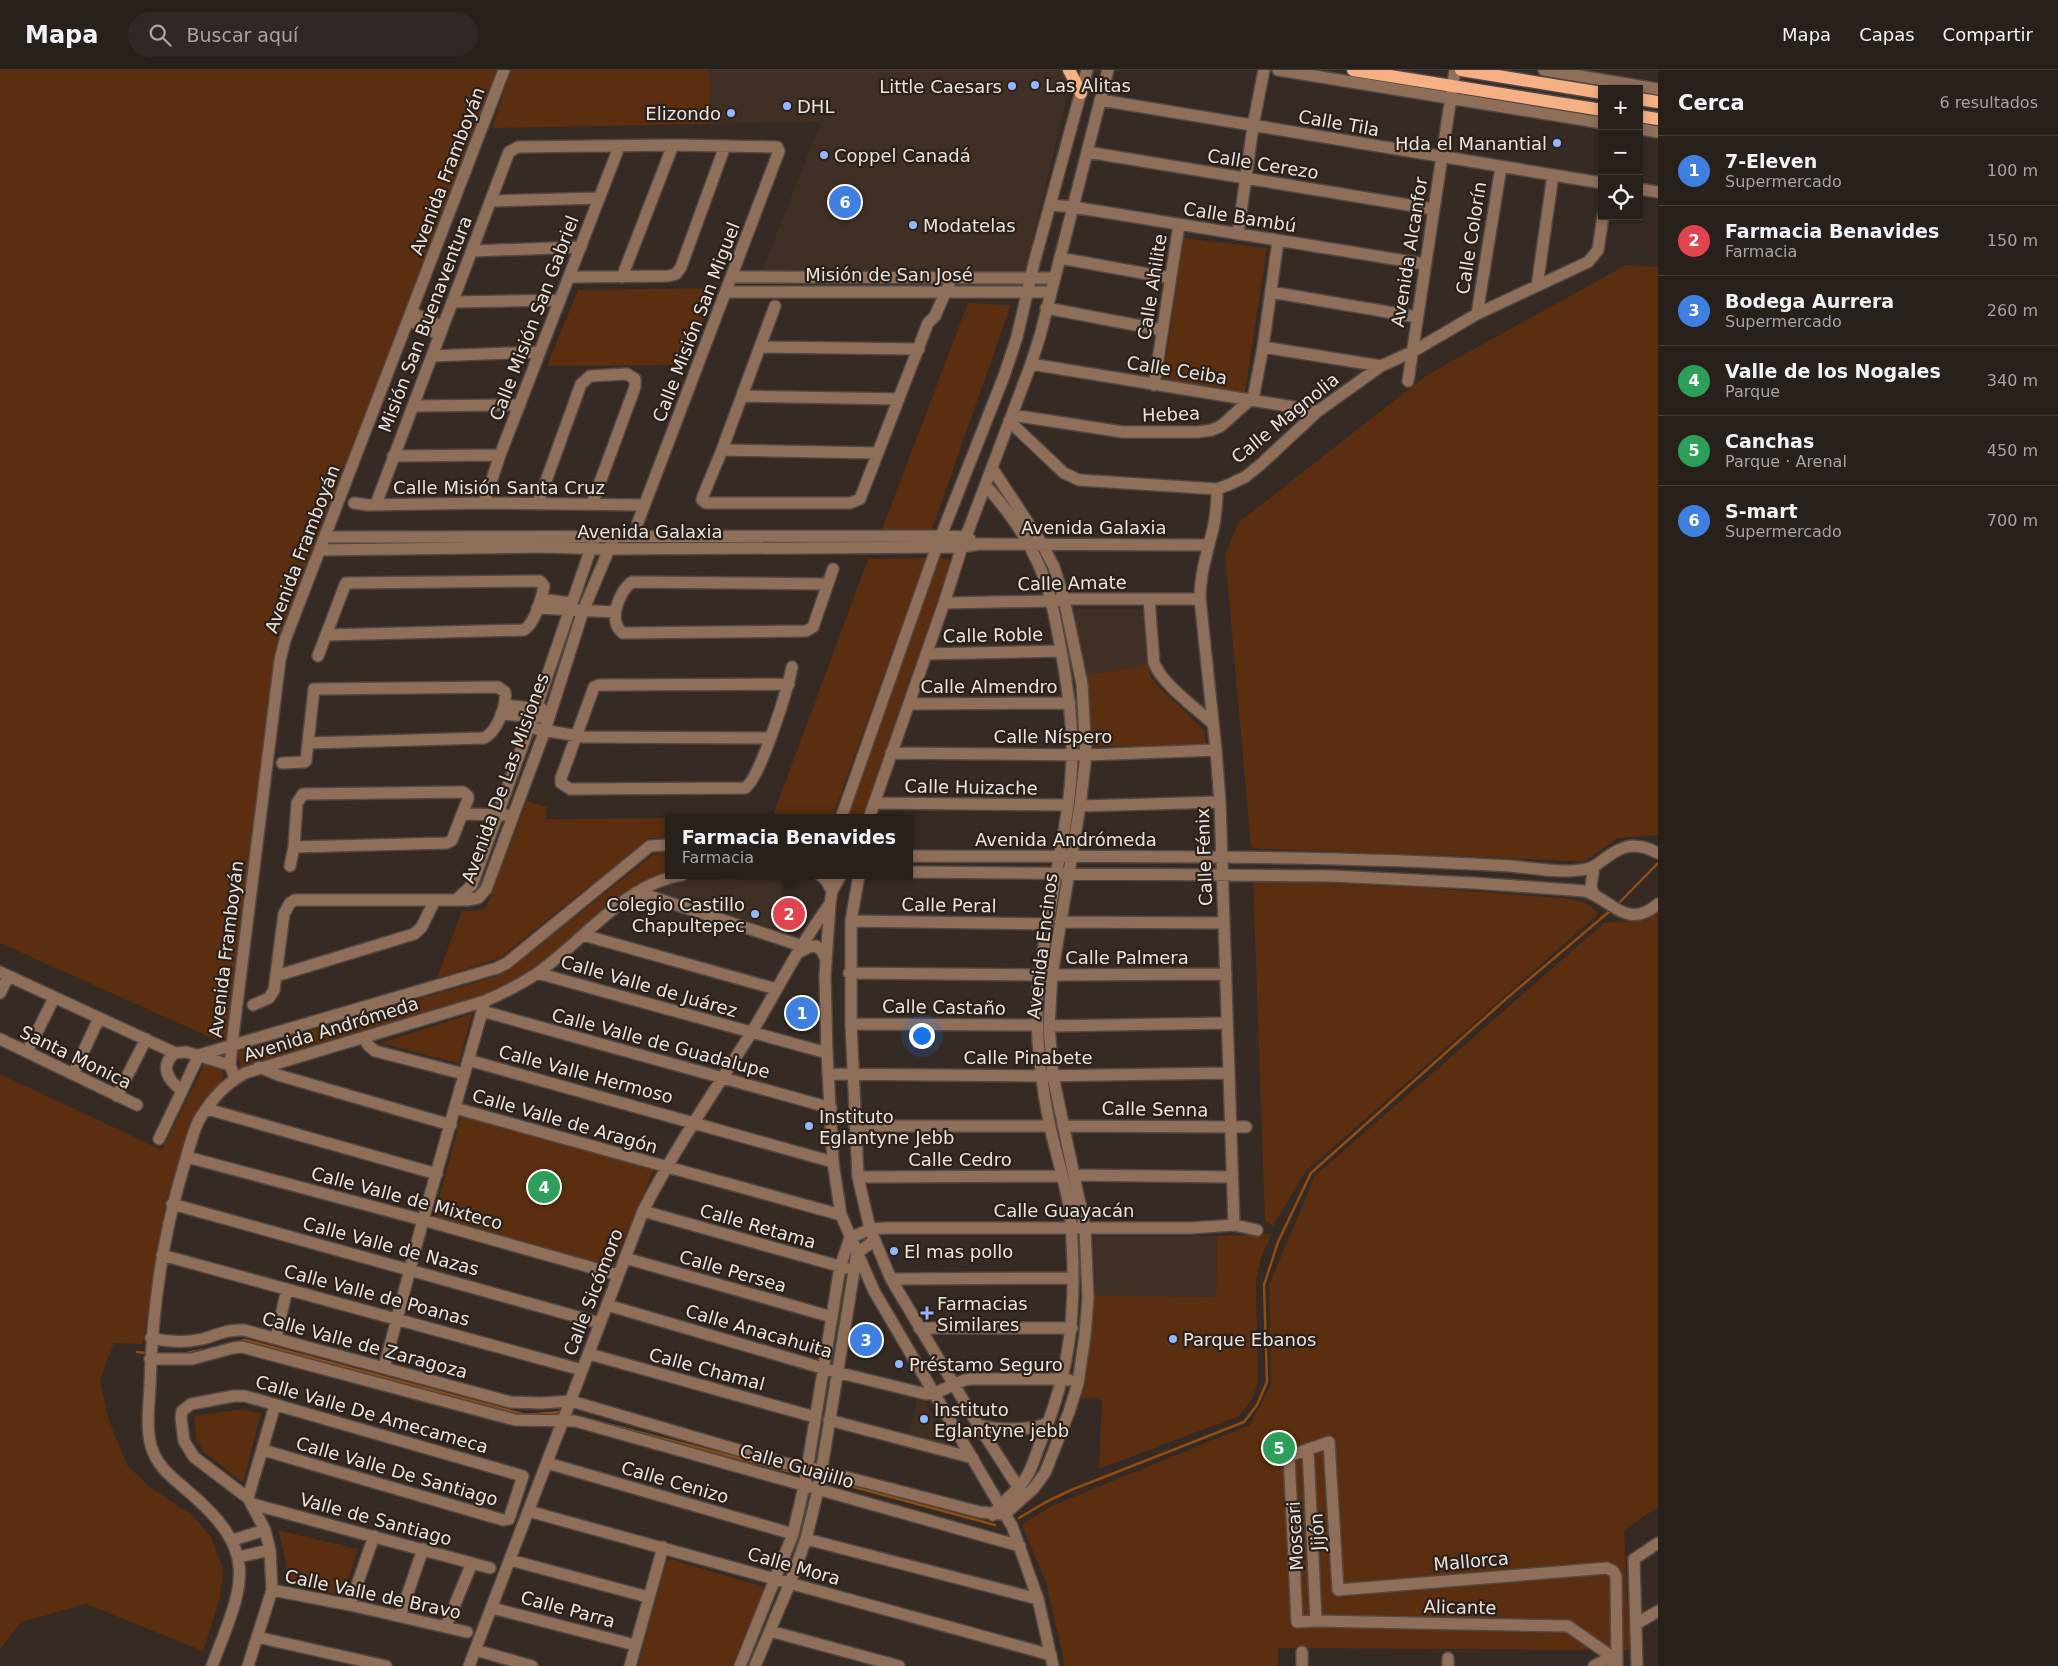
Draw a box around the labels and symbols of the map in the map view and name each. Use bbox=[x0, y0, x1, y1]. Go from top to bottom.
place label: Las Alitas bbox=[1045, 75, 1131, 96]
place label: Little Caesars bbox=[879, 76, 1002, 97]
marker: Las Alitas bbox=[1029, 79, 1041, 91]
marker: Little Caesars bbox=[1006, 80, 1018, 92]
street label: Avenida Framboyán bbox=[405, 84, 489, 258]
place label: DHL bbox=[797, 96, 834, 117]
marker: DHL bbox=[781, 100, 793, 112]
place label: Elizondo bbox=[645, 103, 721, 124]
street label: Calle Tila bbox=[1297, 106, 1381, 140]
marker: Elizondo bbox=[725, 107, 737, 119]
place label: Hda el Manantial bbox=[1395, 133, 1547, 154]
marker: Hda el Manantial bbox=[1551, 137, 1563, 149]
place label: Coppel Canadá bbox=[834, 145, 971, 166]
street label: Calle Cerezo bbox=[1206, 145, 1320, 183]
marker: Coppel Canadá bbox=[818, 149, 830, 161]
street label: Avenida Alcanfor bbox=[1387, 175, 1431, 329]
street label: Calle Colorín bbox=[1452, 180, 1490, 296]
pin: 6 bbox=[829, 183, 861, 221]
street label: Calle Bambú bbox=[1182, 198, 1298, 236]
street label: Misión San Buenaventura bbox=[374, 213, 476, 435]
street label: Calle Misión San Gabriel bbox=[485, 213, 583, 423]
place label: Modatelas bbox=[923, 215, 1016, 236]
street label: Calle Misión San Miguel bbox=[648, 219, 744, 425]
marker: Modatelas bbox=[907, 219, 919, 231]
street label: Calle Ahilite bbox=[1133, 232, 1171, 342]
street label: Misión de San José bbox=[805, 264, 973, 285]
street label: Calle Ceiba bbox=[1125, 352, 1229, 388]
street label: Calle Magnolia bbox=[1227, 368, 1343, 468]
street label: Hebea bbox=[1142, 402, 1200, 426]
street label: Avenida Framboyán bbox=[260, 462, 344, 636]
street label: Calle Misión Santa Cruz bbox=[393, 477, 605, 498]
street label: Avenida Galaxia bbox=[1021, 517, 1167, 538]
street label: Avenida Galaxia bbox=[577, 521, 723, 542]
street label: Calle Amate bbox=[1017, 572, 1127, 594]
street label: Calle Roble bbox=[943, 624, 1043, 646]
street label: Avenida De Las Misiones bbox=[457, 670, 553, 886]
street label: Calle Almendro bbox=[920, 676, 1058, 697]
street label: Calle Níspero bbox=[994, 726, 1112, 747]
street label: Calle Huizache bbox=[904, 775, 1038, 799]
street label: Calle Fénix bbox=[1192, 807, 1216, 906]
street label: Avenida Andrómeda bbox=[975, 829, 1157, 850]
street label: Avenida Framboyán bbox=[205, 859, 247, 1039]
street label: Avenida Encinos bbox=[1023, 872, 1061, 1020]
place label: Colegio Castillo Chapultepec bbox=[606, 894, 745, 936]
street label: Calle Peral bbox=[901, 894, 997, 916]
pin: 2 bbox=[773, 895, 805, 933]
marker: Colegio Castillo Chapultepec bbox=[749, 908, 761, 920]
street label: Calle Palmera bbox=[1065, 947, 1189, 968]
street label: Calle Valle de Juárez bbox=[558, 951, 740, 1021]
street label: Avenida Andrómeda bbox=[241, 992, 421, 1066]
pin: 1 bbox=[786, 994, 818, 1032]
street label: Calle Castaño bbox=[882, 995, 1006, 1019]
street label: Calle Valle de Guadalupe bbox=[550, 1004, 772, 1082]
street label: Santa Monica bbox=[17, 1021, 135, 1093]
your location bbox=[909, 1023, 935, 1049]
street label: Calle Valle Hermoso bbox=[496, 1041, 676, 1107]
street label: Calle Pinabete bbox=[964, 1047, 1092, 1068]
street label: Calle Valle de Aragón bbox=[470, 1084, 660, 1158]
street label: Calle Senna bbox=[1101, 1098, 1209, 1120]
place label: Instituto Eglantyne Jebb bbox=[819, 1106, 954, 1148]
marker: Instituto Eglantyne Jebb bbox=[803, 1120, 815, 1132]
street label: Calle Cedro bbox=[908, 1149, 1012, 1170]
street label: Calle Valle de Mixteco bbox=[309, 1162, 505, 1234]
pin: 4 bbox=[528, 1168, 560, 1206]
street label: Calle Retama bbox=[698, 1199, 818, 1253]
street label: Calle Guayacán bbox=[994, 1200, 1134, 1221]
street label: Calle Valle de Nazas bbox=[301, 1212, 481, 1280]
street label: Calle Sicómoro bbox=[559, 1226, 627, 1358]
place label: El mas pollo bbox=[904, 1241, 1013, 1262]
marker: El mas pollo bbox=[888, 1245, 900, 1257]
street label: Calle Persea bbox=[677, 1246, 789, 1296]
street label: Calle Valle de Poanas bbox=[282, 1260, 472, 1330]
place label: Farmacias Similares bbox=[937, 1293, 1028, 1335]
street label: Calle Anacahuita bbox=[683, 1300, 835, 1362]
street label: Calle Valle de Zaragoza bbox=[260, 1307, 470, 1383]
marker: Farmacias Similares bbox=[921, 1307, 933, 1319]
pin: 3 bbox=[850, 1321, 882, 1359]
place label: Parque Ebanos bbox=[1183, 1329, 1316, 1350]
marker: Parque Ebanos bbox=[1167, 1333, 1179, 1345]
street label: Calle Chamal bbox=[647, 1343, 767, 1395]
place label: Préstamo Seguro bbox=[909, 1354, 1063, 1375]
marker: Préstamo Seguro bbox=[893, 1358, 905, 1370]
street label: Calle Valle De Amecameca bbox=[253, 1371, 491, 1457]
place label: Instituto Eglantyne jebb bbox=[934, 1399, 1069, 1441]
marker: Instituto Eglantyne jebb bbox=[918, 1413, 930, 1425]
pin: 5 bbox=[1263, 1429, 1295, 1467]
street label: Calle Valle De Santiago bbox=[294, 1432, 500, 1510]
street label: Calle Guajillo bbox=[737, 1440, 857, 1492]
street label: Calle Cenizo bbox=[619, 1457, 731, 1507]
street label: Valle de Santiago bbox=[298, 1489, 454, 1549]
street label: Moscari bbox=[1283, 1501, 1307, 1571]
street label: Jijón bbox=[1306, 1513, 1329, 1552]
street label: Calle Mora bbox=[745, 1543, 843, 1589]
street label: Mallorca bbox=[1432, 1547, 1510, 1575]
street label: Calle Valle de Bravo bbox=[283, 1565, 463, 1623]
street label: Calle Parra bbox=[518, 1586, 618, 1632]
street label: Alicante bbox=[1423, 1596, 1497, 1618]

